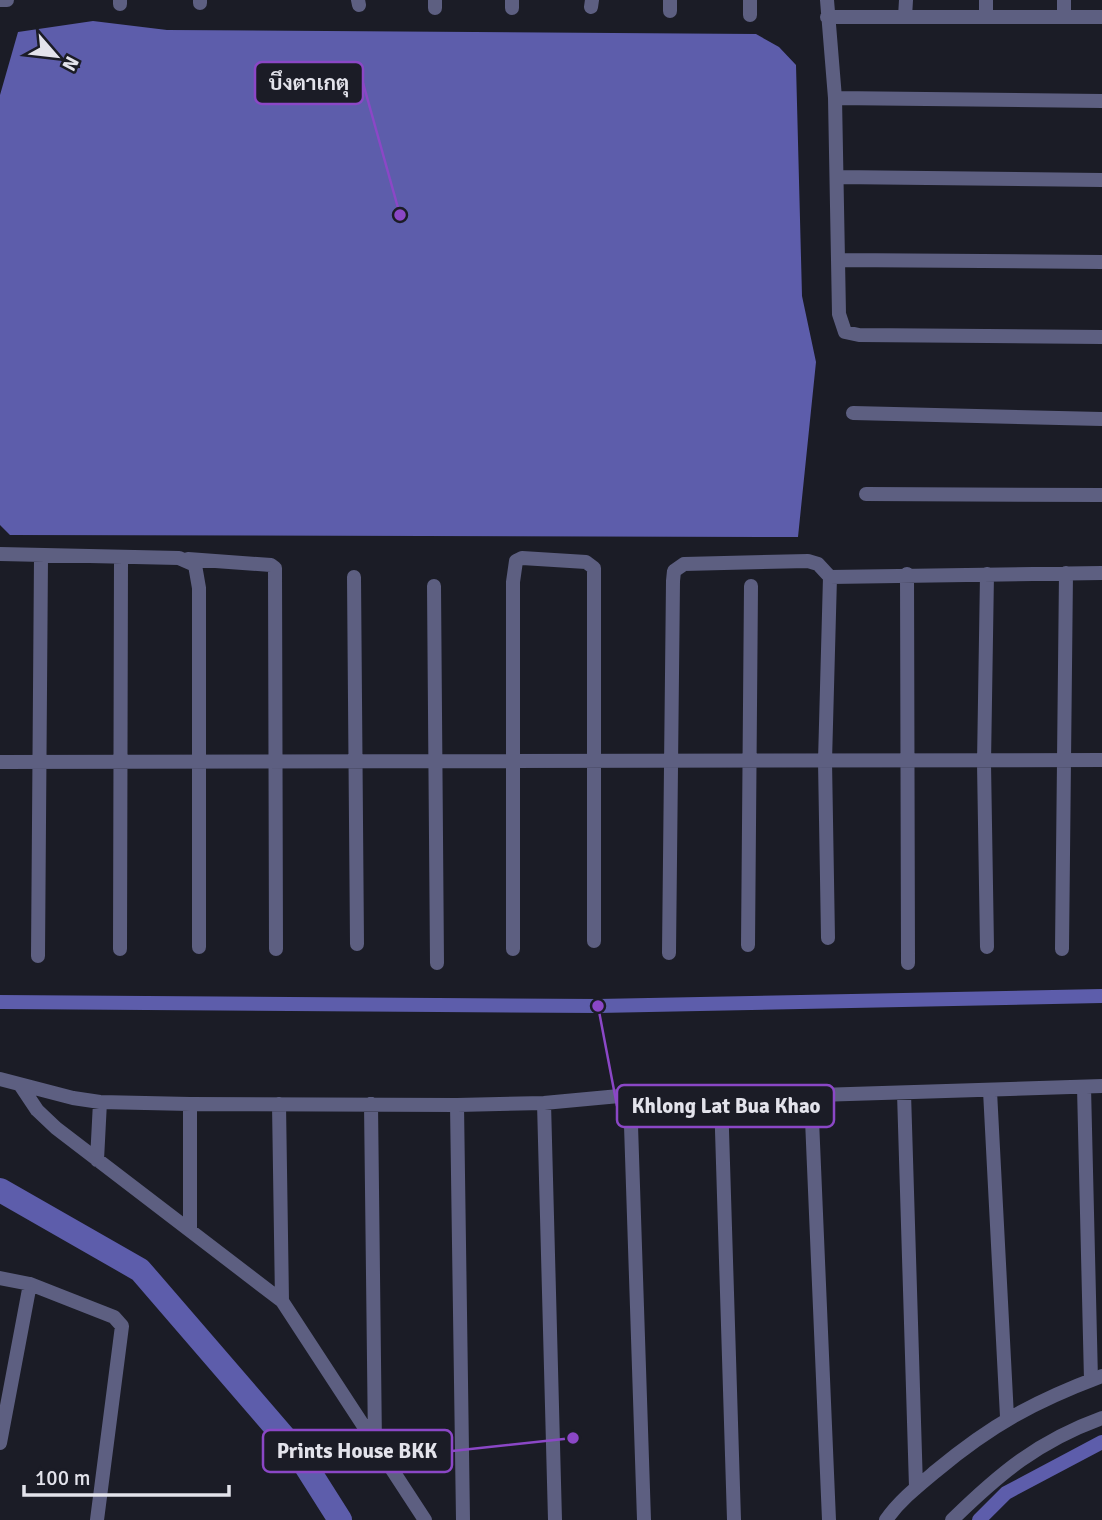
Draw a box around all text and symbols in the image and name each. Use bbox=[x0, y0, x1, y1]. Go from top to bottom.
north arrow bbox=[21, 21, 91, 91]
text: N bbox=[56, 52, 84, 75]
callout: บึงตาเกตุ bbox=[255, 62, 363, 104]
text: บึงตาเกตุ bbox=[269, 70, 349, 98]
callout: Khlong Lat Bua Khao bbox=[617, 1085, 834, 1127]
text: Khlong Lat Bua Khao bbox=[631, 1093, 821, 1119]
callout: Prints House BKK bbox=[263, 1430, 452, 1472]
text: Prints House BKK bbox=[277, 1438, 437, 1464]
scale bar bbox=[24, 1454, 229, 1498]
text: 100 m bbox=[35, 1465, 90, 1491]

